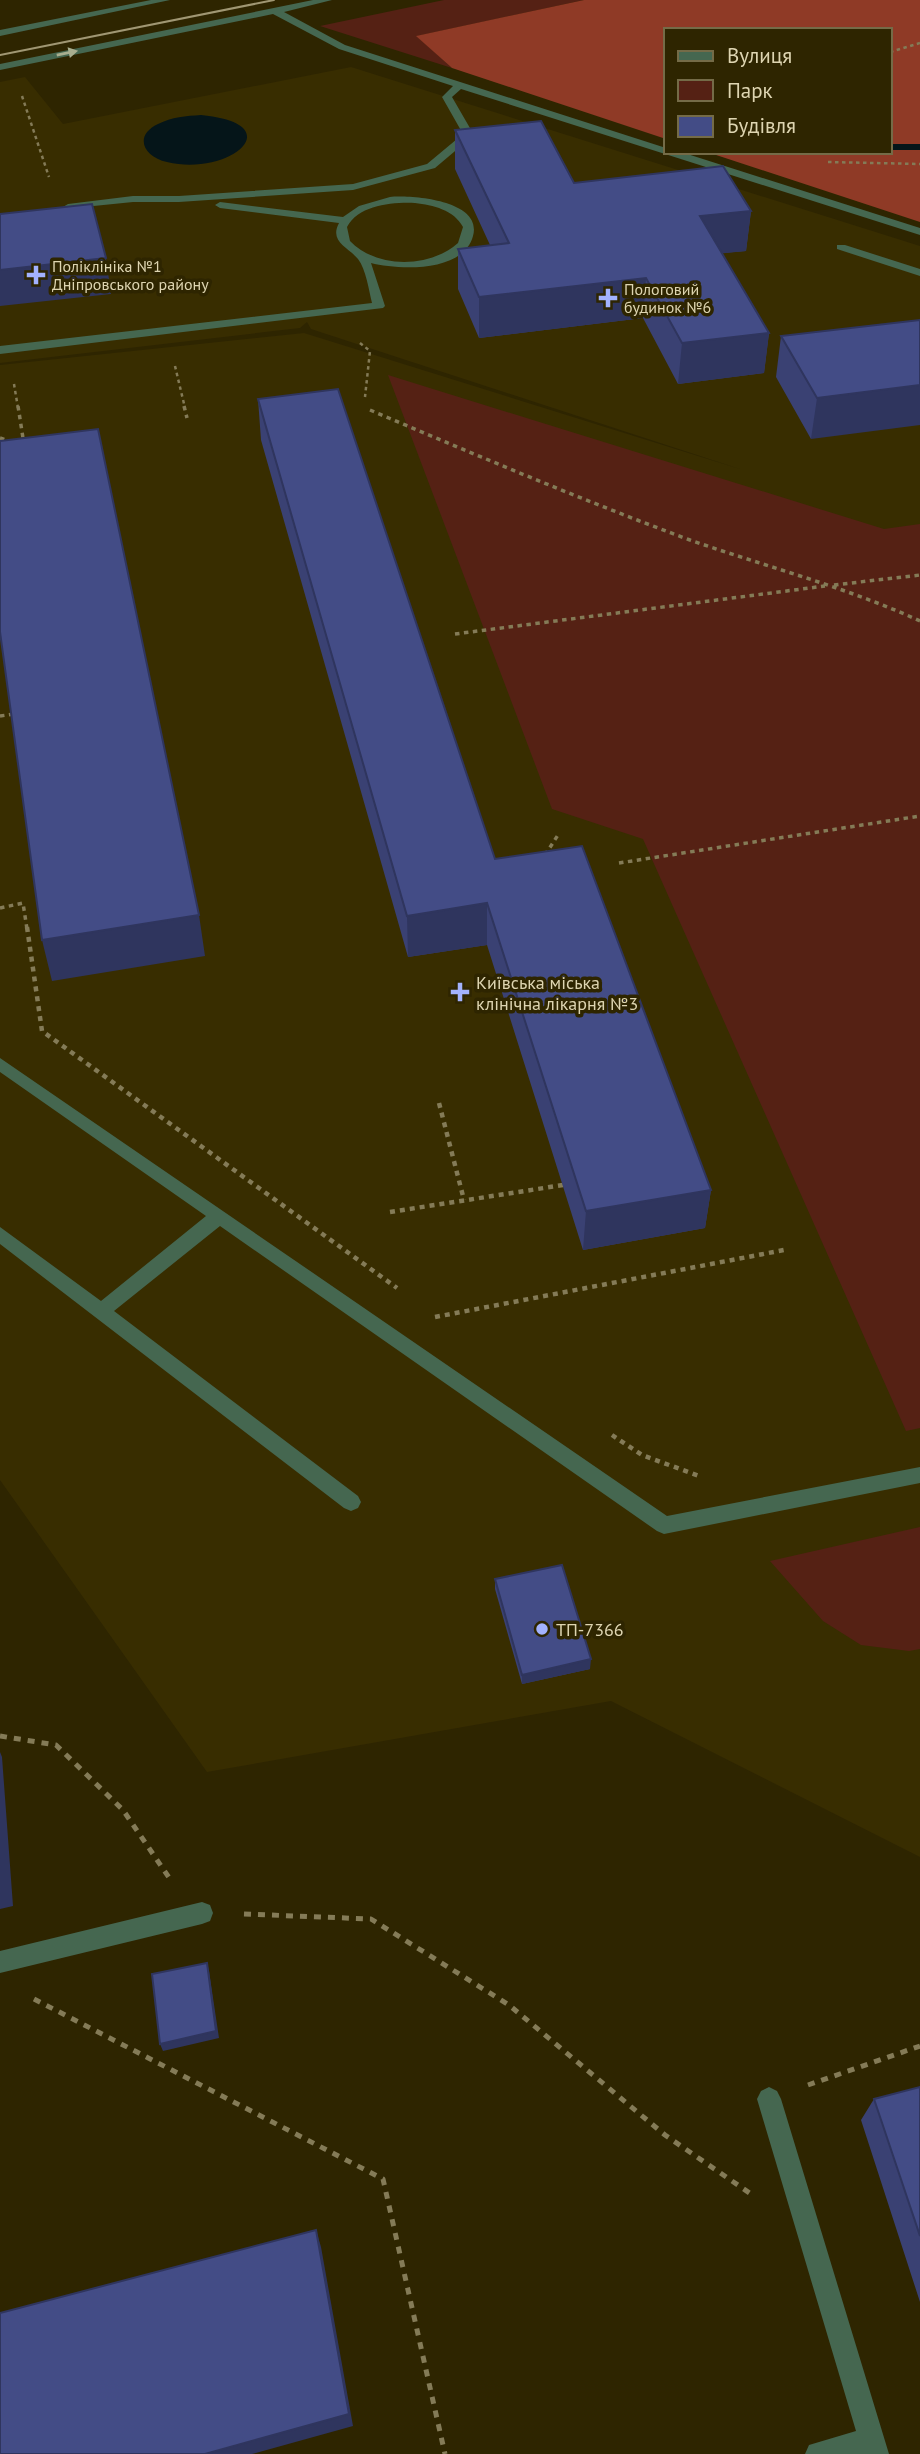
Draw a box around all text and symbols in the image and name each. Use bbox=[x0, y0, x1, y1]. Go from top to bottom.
legend bbox=[664, 28, 892, 154]
text: Вулиця bbox=[727, 42, 792, 69]
one-way arrow bbox=[56, 48, 78, 59]
text: Парк bbox=[727, 77, 773, 104]
text: Будівля bbox=[727, 112, 796, 139]
place label: Поліклініка №1 Дніпровського району bbox=[52, 256, 209, 294]
marker: Поліклініка №1 Дніпровського району bbox=[26, 265, 46, 285]
place label: Пологовий будинок №6 bbox=[624, 279, 711, 317]
marker: Пологовий будинок №6 bbox=[598, 288, 618, 308]
place label: Київська міська клінічна лікарня №3 bbox=[476, 971, 638, 1015]
marker: Київська міська клінічна лікарня №3 bbox=[450, 982, 470, 1002]
place label: ТП-7366 bbox=[556, 1618, 624, 1641]
marker: ТП-7366 bbox=[534, 1621, 550, 1637]

